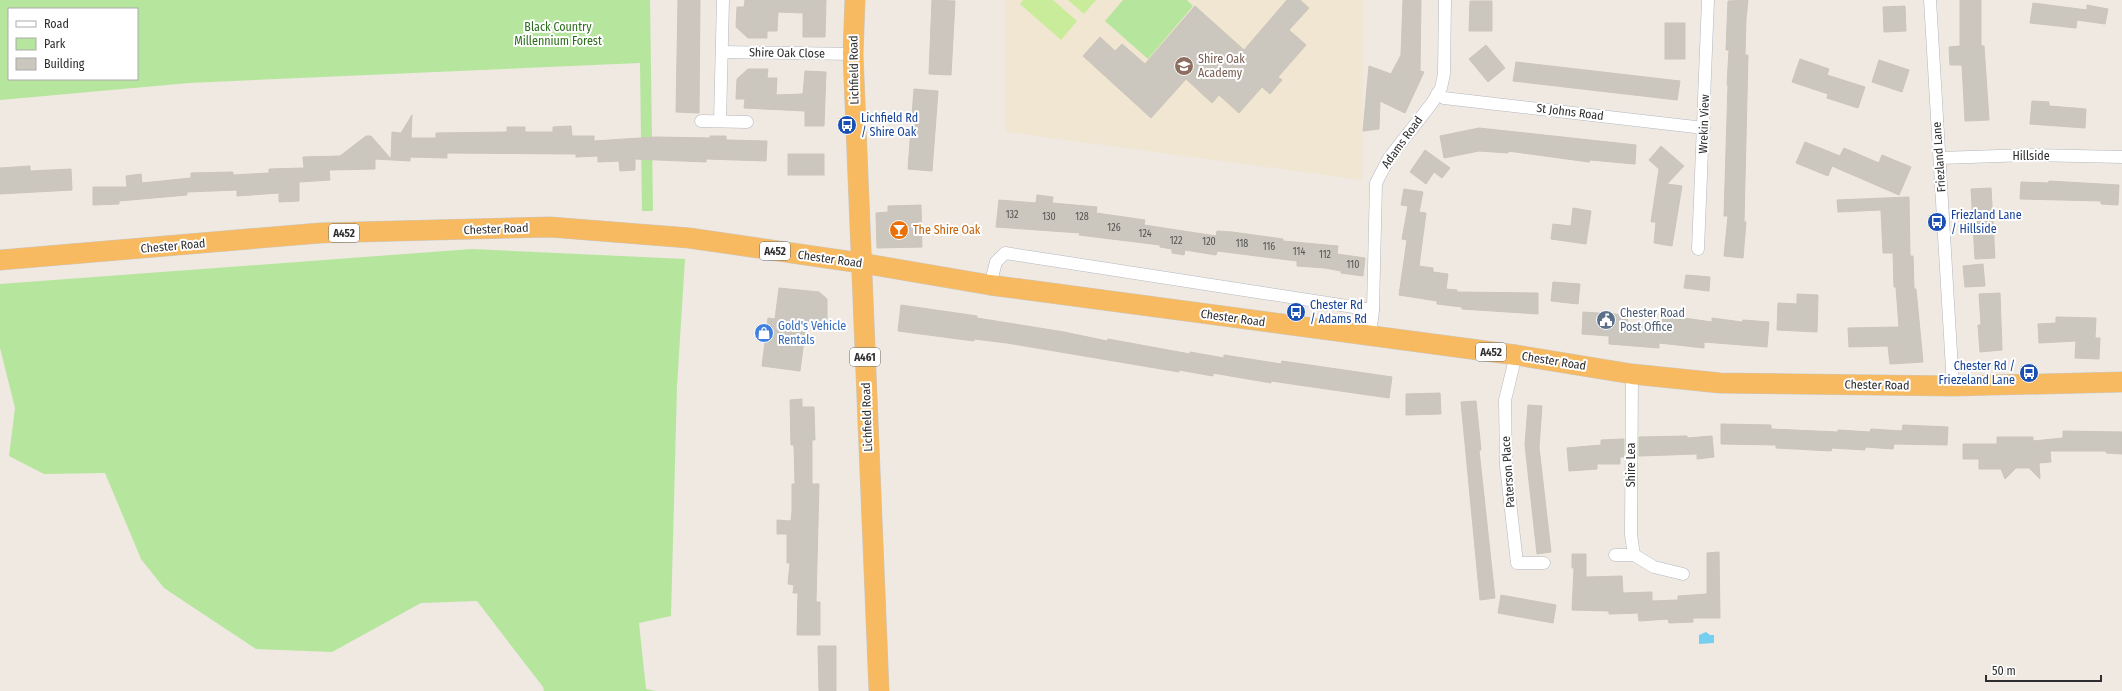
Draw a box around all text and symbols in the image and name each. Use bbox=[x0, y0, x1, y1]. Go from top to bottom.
legend bbox=[8, 8, 138, 80]
text: Road bbox=[44, 17, 69, 31]
park label: Black Country Millennium Forest bbox=[514, 20, 602, 48]
street label: Lichfield Road bbox=[846, 35, 862, 105]
text: Park bbox=[44, 37, 66, 51]
street label: Shire Oak Close bbox=[749, 45, 825, 61]
place label: Shire Oak Academy bbox=[1198, 52, 1245, 80]
school or university icon: Shire Oak Academy bbox=[1173, 55, 1195, 77]
text: Building bbox=[44, 57, 85, 71]
street label: Wrekin View bbox=[1696, 94, 1712, 154]
street label: St Johns Road bbox=[1536, 101, 1604, 123]
place label: Lichfield Rd / Shire Oak bbox=[861, 111, 918, 139]
street label: Adams Road bbox=[1379, 113, 1425, 171]
bus stop icon: Lichfield Rd / Shire Oak bbox=[836, 114, 858, 136]
street label: Friezland Lane bbox=[1930, 121, 1948, 193]
street label: Hillside bbox=[2012, 149, 2050, 163]
place label: Friezland Lane / Hillside bbox=[1951, 208, 2022, 236]
house number: 132 bbox=[1006, 209, 1019, 221]
house number: 130 bbox=[1042, 211, 1056, 223]
house number: 128 bbox=[1075, 211, 1089, 223]
bus stop icon: Friezland Lane / Hillside bbox=[1926, 211, 1948, 233]
bar icon: The Shire Oak bbox=[888, 219, 910, 241]
street label: Chester Road bbox=[463, 221, 529, 237]
house number: 126 bbox=[1107, 222, 1121, 234]
place label: The Shire Oak bbox=[913, 223, 981, 237]
road number: A452 bbox=[329, 224, 359, 242]
house number: 124 bbox=[1139, 228, 1152, 240]
house number: 122 bbox=[1170, 235, 1183, 247]
street label: Chester Road bbox=[140, 236, 206, 256]
house number: 120 bbox=[1202, 236, 1216, 248]
house number: 118 bbox=[1236, 238, 1248, 250]
house number: 116 bbox=[1263, 241, 1275, 253]
road number: A452 bbox=[760, 242, 790, 260]
house number: 114 bbox=[1293, 246, 1305, 258]
street label: Chester Road bbox=[797, 248, 863, 270]
house number: 112 bbox=[1319, 249, 1332, 261]
house number: 110 bbox=[1347, 259, 1359, 271]
place label: Chester Rd / Adams Rd bbox=[1310, 298, 1367, 326]
bus stop icon: Chester Rd / Adams Rd bbox=[1285, 301, 1307, 323]
place label: Chester Road Post Office bbox=[1620, 306, 1685, 334]
street label: Chester Road bbox=[1200, 307, 1266, 329]
public building icon: Chester Road Post Office bbox=[1595, 309, 1617, 331]
place label: Gold's Vehicle Rentals bbox=[778, 319, 846, 347]
shop icon: Gold's Vehicle Rentals bbox=[753, 322, 775, 344]
road number: A452 bbox=[1476, 343, 1506, 361]
road number: A461 bbox=[850, 348, 880, 366]
street label: Chester Road bbox=[1521, 349, 1587, 373]
place label: Chester Rd / Friezeland Lane bbox=[1939, 359, 2015, 387]
bus stop icon: Chester Rd / Friezeland Lane bbox=[2018, 362, 2040, 384]
street label: Chester Road bbox=[1844, 377, 1910, 393]
street label: Lichfield Road bbox=[859, 382, 875, 452]
street label: Paterson Place bbox=[1499, 436, 1517, 508]
street label: Shire Lea bbox=[1624, 443, 1638, 487]
scale bar bbox=[1986, 657, 2101, 683]
text: 50 m bbox=[1992, 664, 2016, 678]

